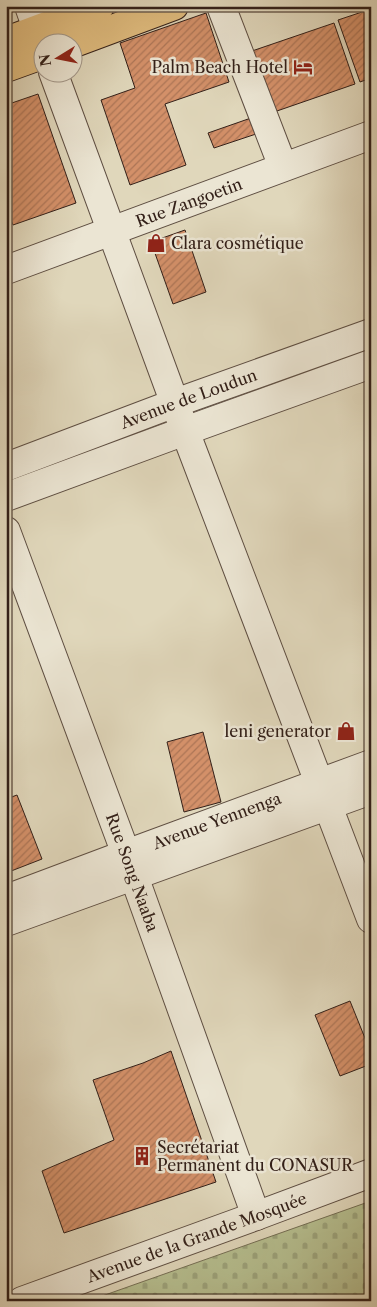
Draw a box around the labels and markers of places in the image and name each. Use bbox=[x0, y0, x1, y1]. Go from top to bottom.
hotel icon: Palm Beach Hotel bbox=[292, 56, 314, 78]
place label: Palm Beach Hotel bbox=[152, 57, 288, 77]
shop icon: Clara cosmétique bbox=[145, 232, 167, 254]
place label: Clara cosmétique bbox=[171, 233, 304, 253]
shop icon: leni generator bbox=[335, 720, 357, 742]
place label: leni generator bbox=[225, 721, 331, 741]
place label: Secrétariat Permanent du CONASUR bbox=[157, 1137, 354, 1175]
building icon: Secrétariat Permanent du CONASUR bbox=[131, 1145, 153, 1167]

